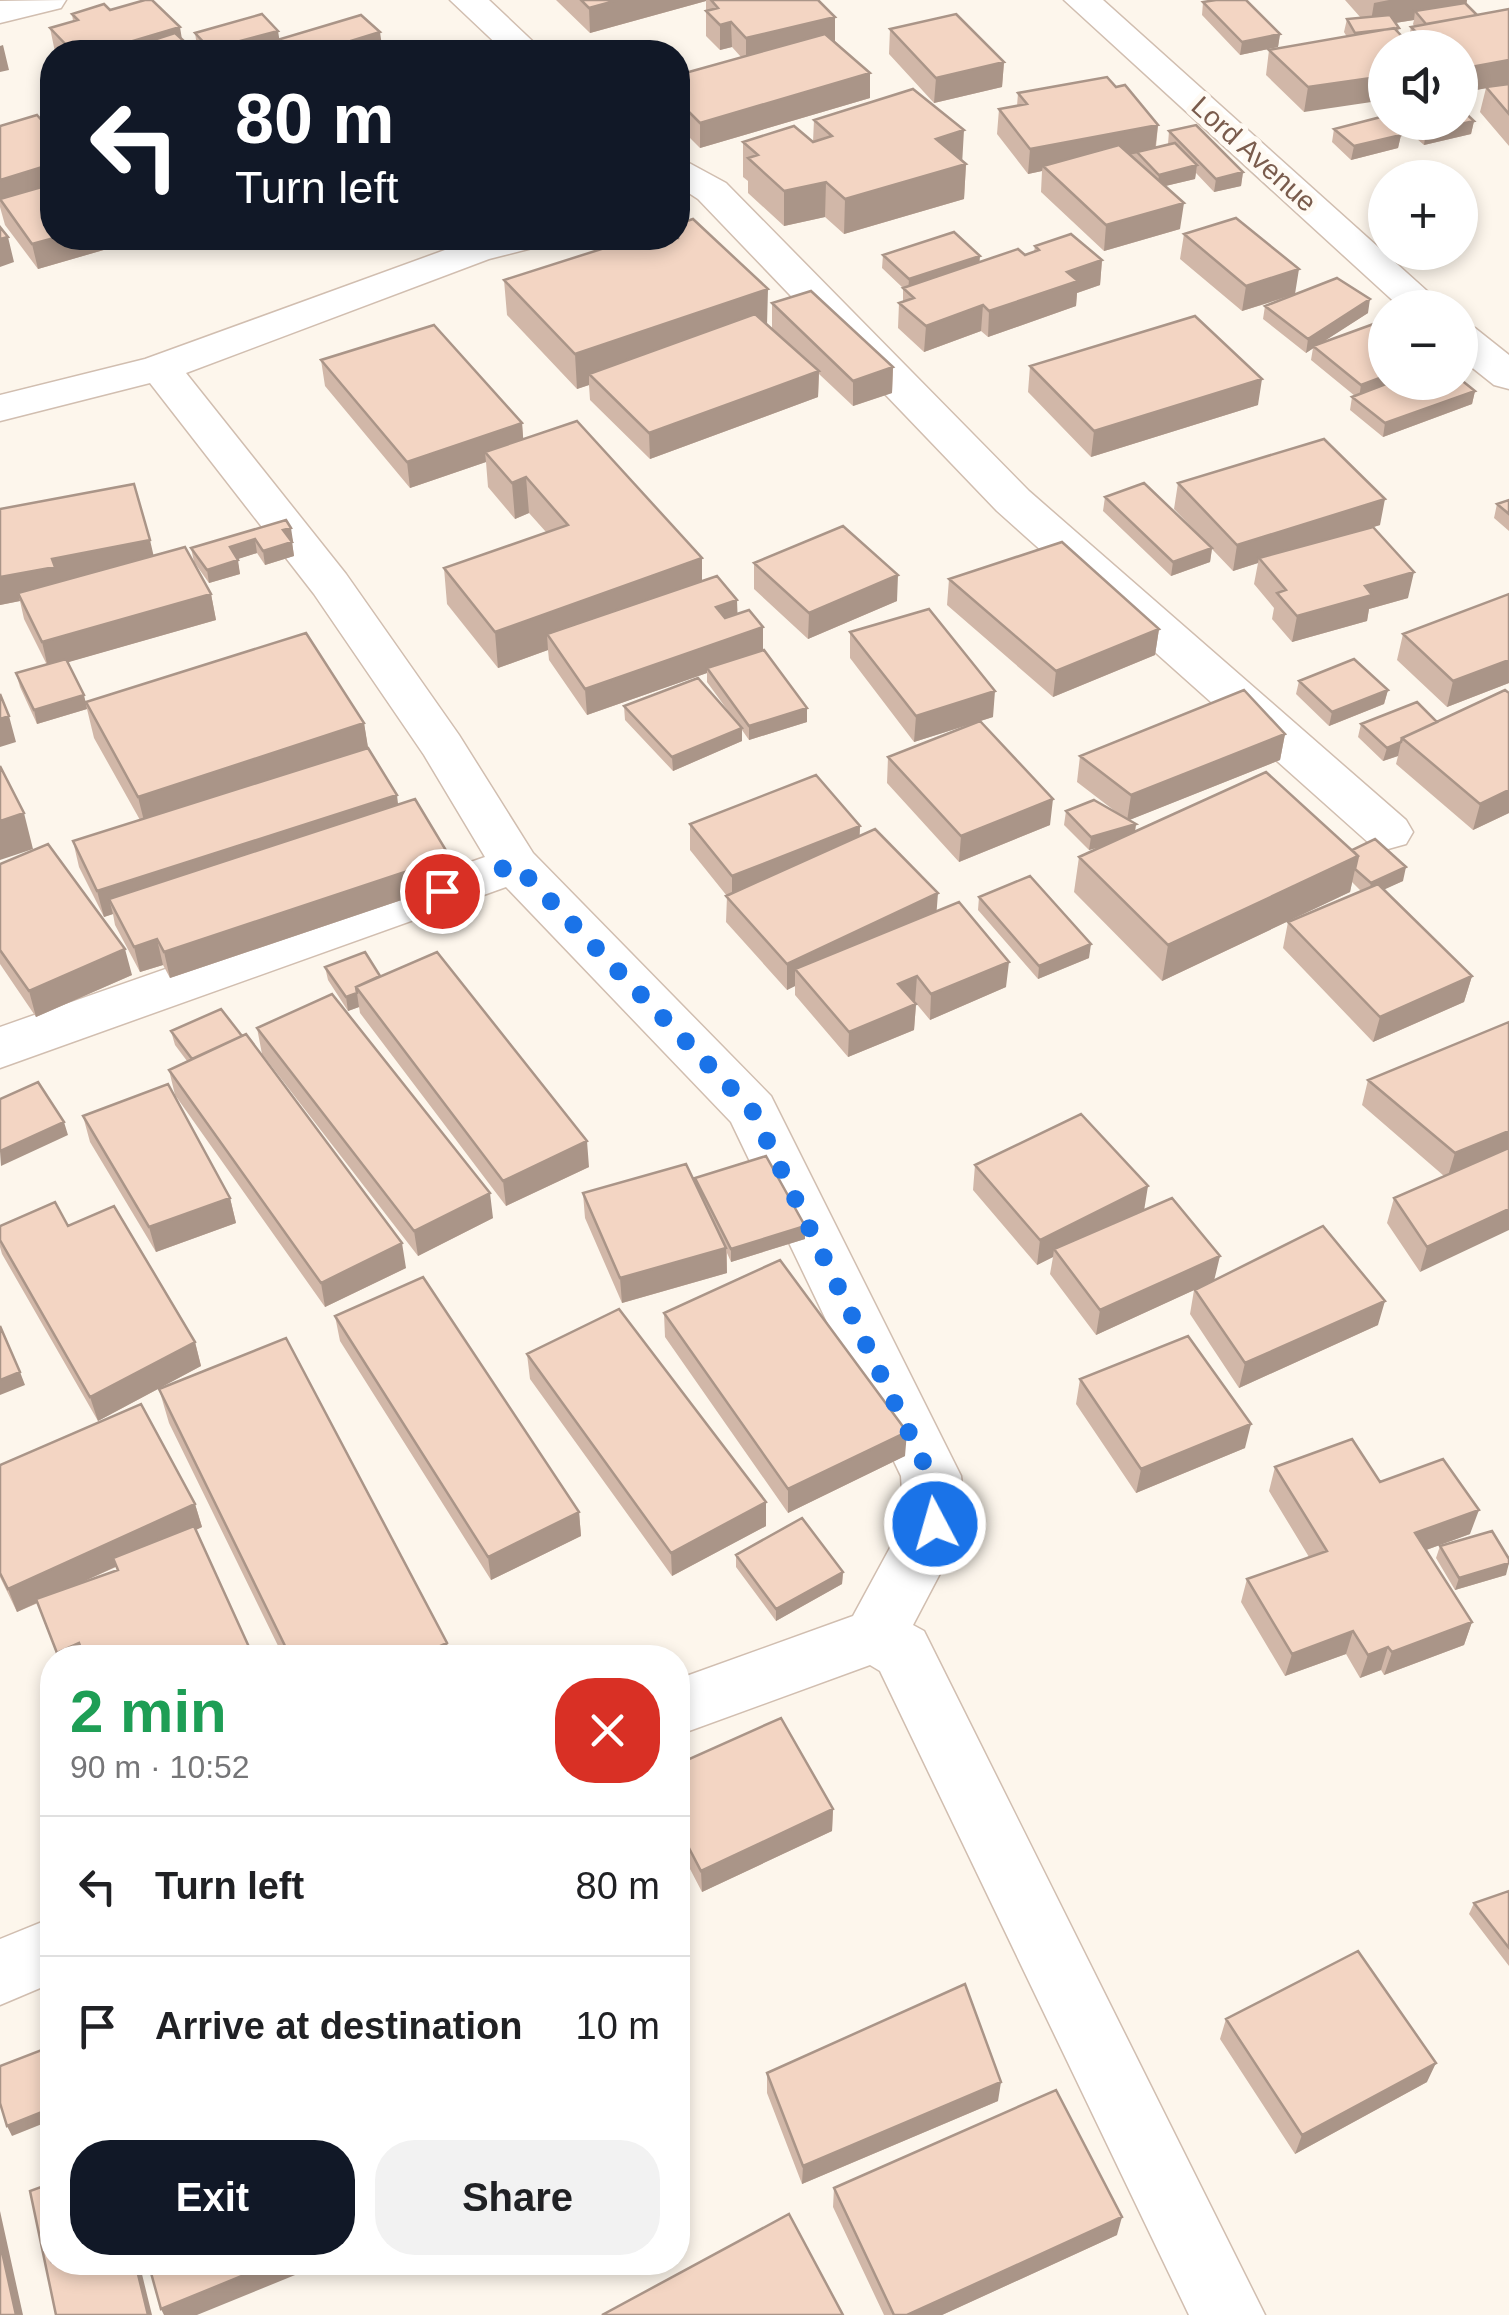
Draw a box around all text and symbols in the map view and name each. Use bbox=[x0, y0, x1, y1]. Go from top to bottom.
map controls bbox=[1368, 30, 1478, 400]
button: sound bbox=[1368, 30, 1478, 140]
icon: left bbox=[70, 80, 200, 210]
text: 80 m bbox=[235, 80, 395, 158]
street label: Lord Avenue bbox=[1185, 90, 1323, 218]
button: + bbox=[1368, 160, 1478, 270]
text: Turn left bbox=[235, 162, 398, 213]
button: − bbox=[1368, 290, 1478, 400]
pin bbox=[400, 849, 485, 934]
icon: arrive bbox=[415, 864, 470, 919]
position arrow bbox=[883, 1472, 987, 1576]
text: 2 min bbox=[70, 1678, 227, 1745]
button: close bbox=[555, 1678, 660, 1783]
text: 90 m · 10:52 bbox=[70, 1749, 250, 1785]
icon: left bbox=[70, 1859, 125, 1914]
text: Turn left bbox=[155, 1865, 304, 1907]
text: 80 m bbox=[576, 1865, 660, 1907]
icon: arrive bbox=[70, 1999, 125, 2054]
text: Arrive at destination bbox=[155, 2005, 522, 2047]
text: 10 m bbox=[576, 2005, 660, 2047]
button: Exit bbox=[70, 2140, 355, 2255]
button: Share bbox=[375, 2140, 660, 2255]

